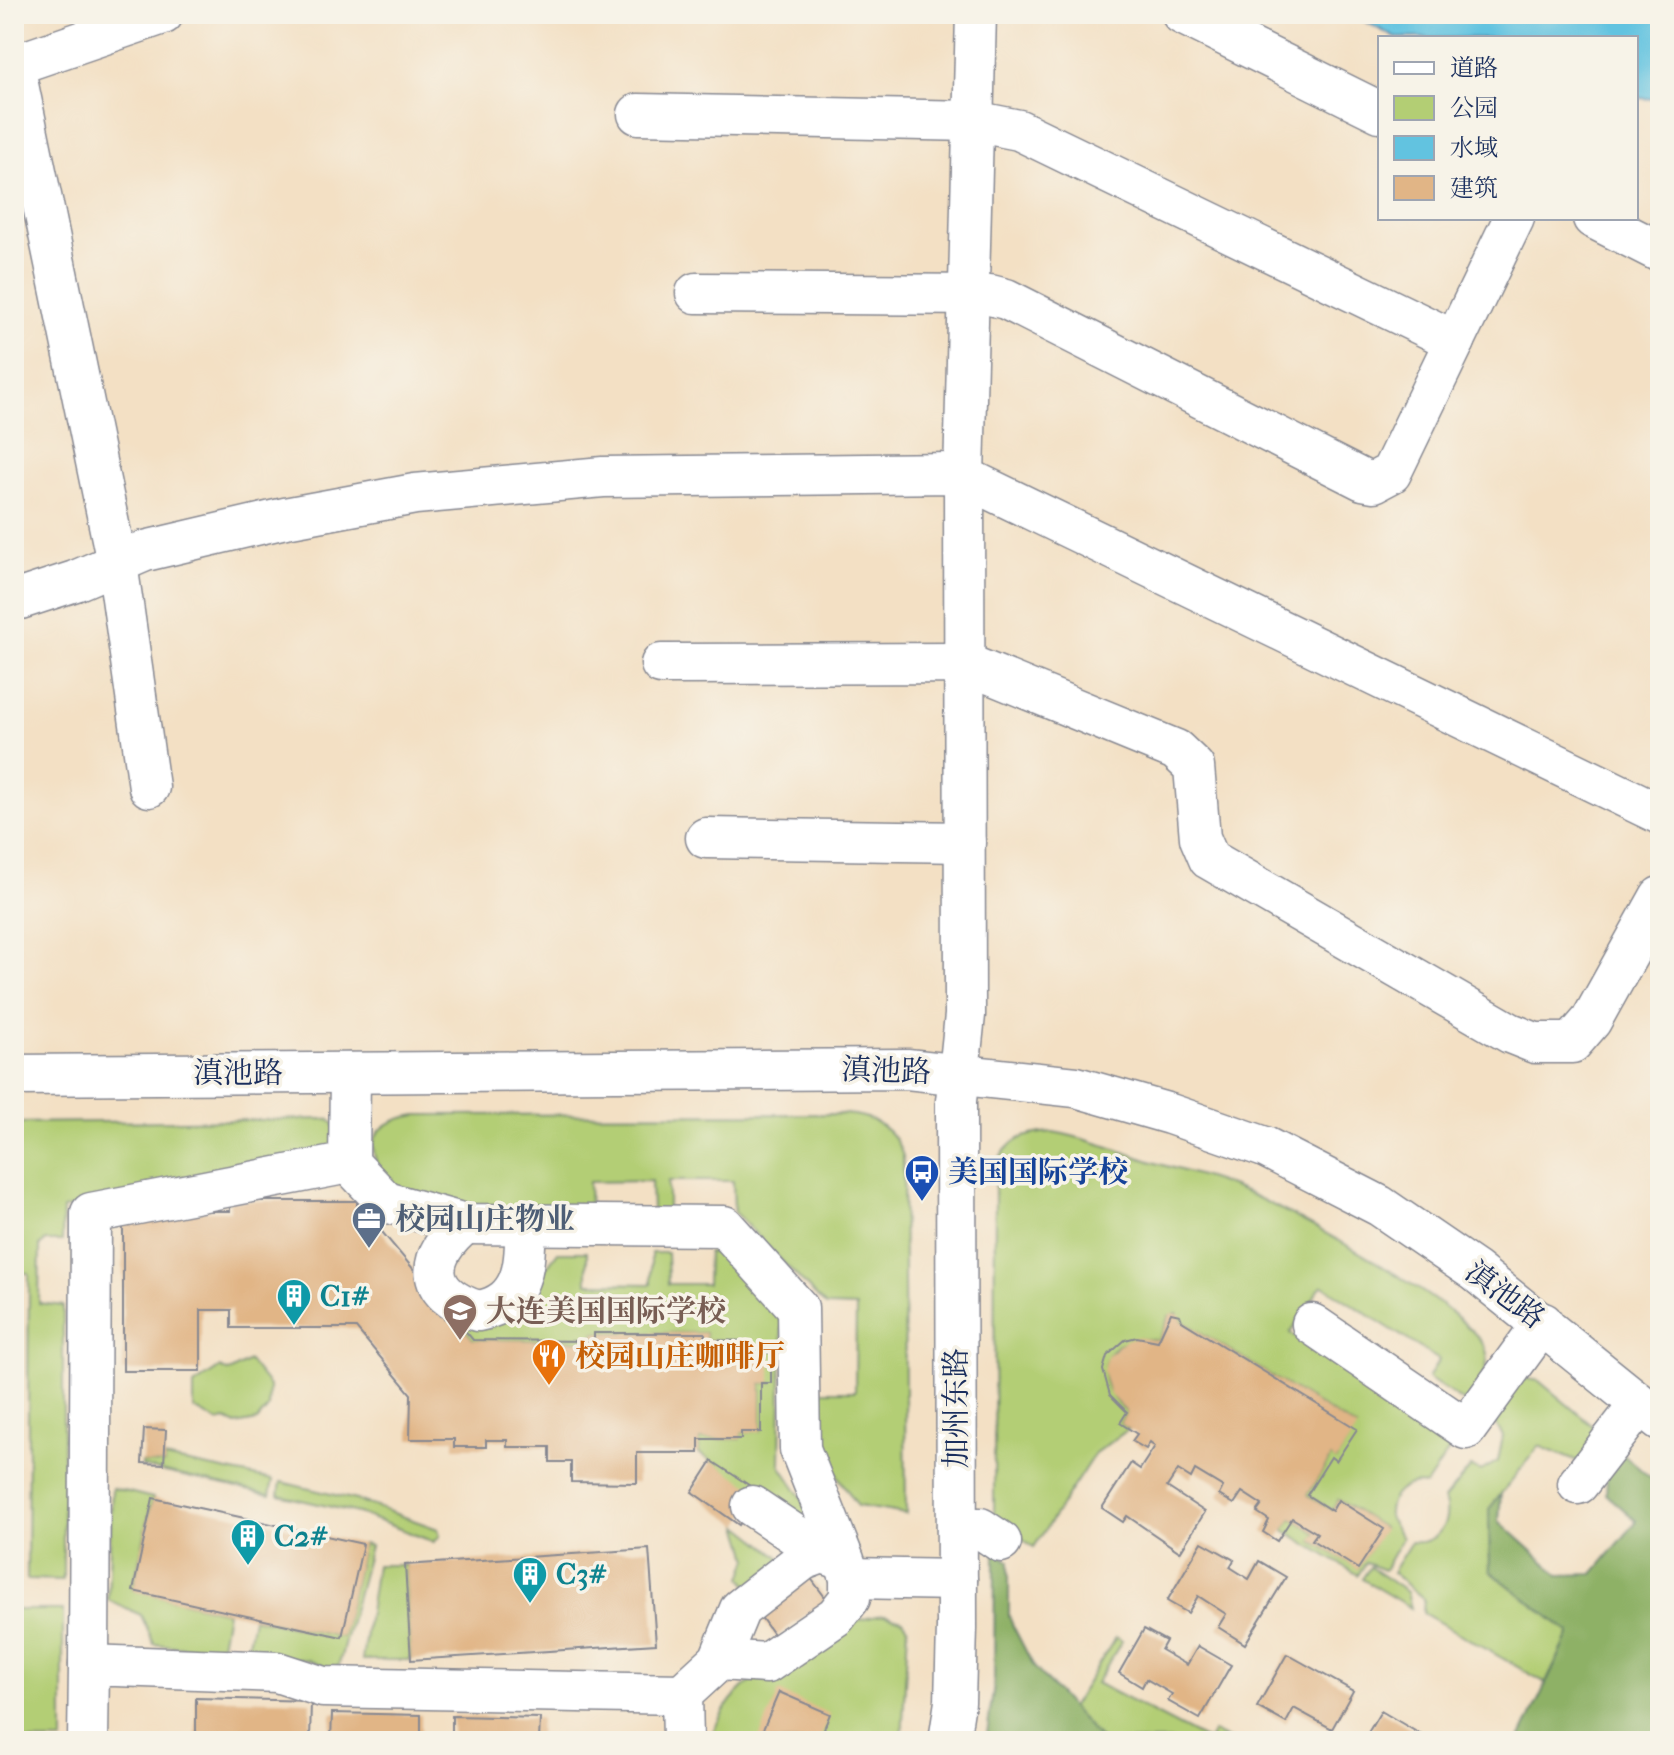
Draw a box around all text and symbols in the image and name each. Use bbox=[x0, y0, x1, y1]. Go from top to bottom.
legend bbox=[1378, 36, 1638, 220]
text: 道路 bbox=[1450, 54, 1498, 82]
text: 公园 bbox=[1450, 94, 1498, 122]
text: 水域 bbox=[1450, 134, 1498, 162]
text: 建筑 bbox=[1450, 174, 1498, 202]
street label: 滇池路 bbox=[840, 1052, 932, 1090]
street label: 滇池路 bbox=[193, 1056, 283, 1091]
bus stop icon: 美国国际学校 bbox=[903, 1153, 941, 1203]
place label: 美国国际学校 bbox=[948, 1155, 1128, 1190]
office icon: 校园山庄物业 bbox=[350, 1200, 388, 1250]
place label: 校园山庄物业 bbox=[395, 1202, 575, 1237]
street label: 滇池路 bbox=[1459, 1254, 1551, 1336]
building icon: C1# bbox=[275, 1277, 313, 1327]
place label: C1# bbox=[320, 1279, 370, 1314]
school or university icon: 大连美国国际学校 bbox=[441, 1292, 479, 1342]
place label: 大连美国国际学校 bbox=[486, 1294, 726, 1329]
restaurant icon: 校园山庄咖啡厅 bbox=[530, 1337, 568, 1387]
place label: 校园山庄咖啡厅 bbox=[575, 1339, 785, 1374]
street label: 加州东路 bbox=[939, 1348, 974, 1468]
building icon: C2# bbox=[229, 1517, 267, 1567]
place label: C2# bbox=[274, 1519, 329, 1554]
building icon: C3# bbox=[511, 1555, 549, 1605]
place label: C3# bbox=[556, 1557, 607, 1592]

